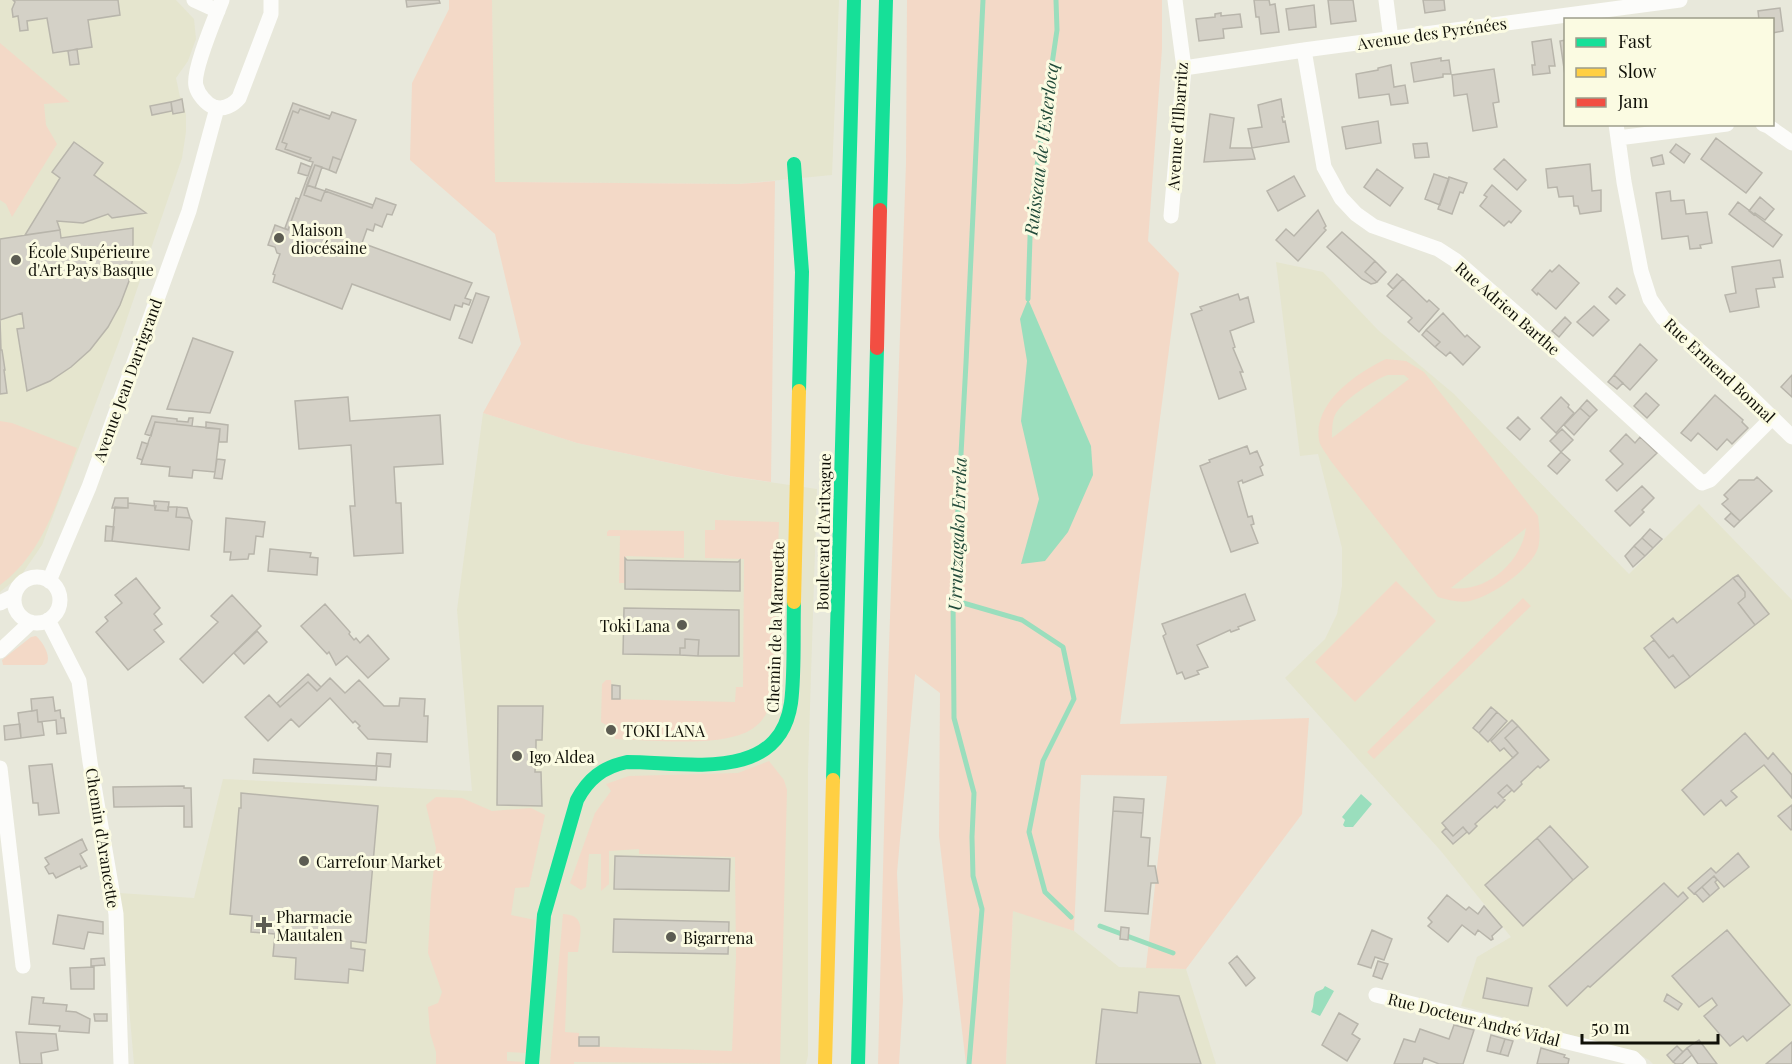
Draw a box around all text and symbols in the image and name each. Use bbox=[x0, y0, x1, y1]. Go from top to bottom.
street label: Avenue des Pyrénées bbox=[1355, 12, 1508, 54]
legend bbox=[1564, 18, 1774, 126]
text: Fast bbox=[1618, 29, 1652, 53]
text: Slow bbox=[1618, 59, 1656, 83]
water label: Ruisseau de l'Esterlocq bbox=[1018, 61, 1063, 238]
street label: Avenue d'Ilbarritz bbox=[1162, 61, 1192, 192]
text: Jam bbox=[1617, 89, 1648, 113]
place label: Maison diocésaine bbox=[291, 219, 367, 258]
marker: Maison diocésaine bbox=[272, 231, 286, 245]
place label: École Supérieure d'Art Pays Basque bbox=[28, 241, 154, 280]
marker: École Supérieure d'Art Pays Basque bbox=[9, 253, 23, 267]
street label: Rue Adrien Barthe bbox=[1451, 257, 1565, 359]
street label: Avenue Jean Darrigrand bbox=[87, 296, 166, 465]
street label: Rue Ermend Bonnal bbox=[1660, 313, 1780, 427]
street label: Boulevard d'Aritxague bbox=[811, 453, 835, 611]
water label: Urrutzagako Erreka bbox=[942, 457, 972, 611]
street label: Chemin de la Marouette bbox=[762, 541, 788, 713]
place label: Toki Lana bbox=[600, 615, 670, 636]
marker: Toki Lana bbox=[675, 618, 689, 632]
place label: TOKI LANA bbox=[623, 720, 706, 741]
marker: TOKI LANA bbox=[604, 723, 618, 737]
place label: Igo Aldea bbox=[529, 746, 595, 767]
marker: Igo Aldea bbox=[510, 749, 524, 763]
street label: Chemin d'Arancette bbox=[82, 766, 124, 910]
place label: Carrefour Market bbox=[316, 851, 442, 872]
marker: Carrefour Market bbox=[297, 854, 311, 868]
place label: Pharmacie Mautalen bbox=[276, 906, 352, 945]
marker: Pharmacie Mautalen bbox=[257, 918, 271, 932]
place label: Bigarrena bbox=[683, 927, 753, 948]
marker: Bigarrena bbox=[664, 930, 678, 944]
street label: Rue Docteur André Vidal bbox=[1386, 987, 1563, 1051]
scale bar bbox=[1582, 1007, 1718, 1045]
text: 50 m bbox=[1591, 1015, 1630, 1039]

